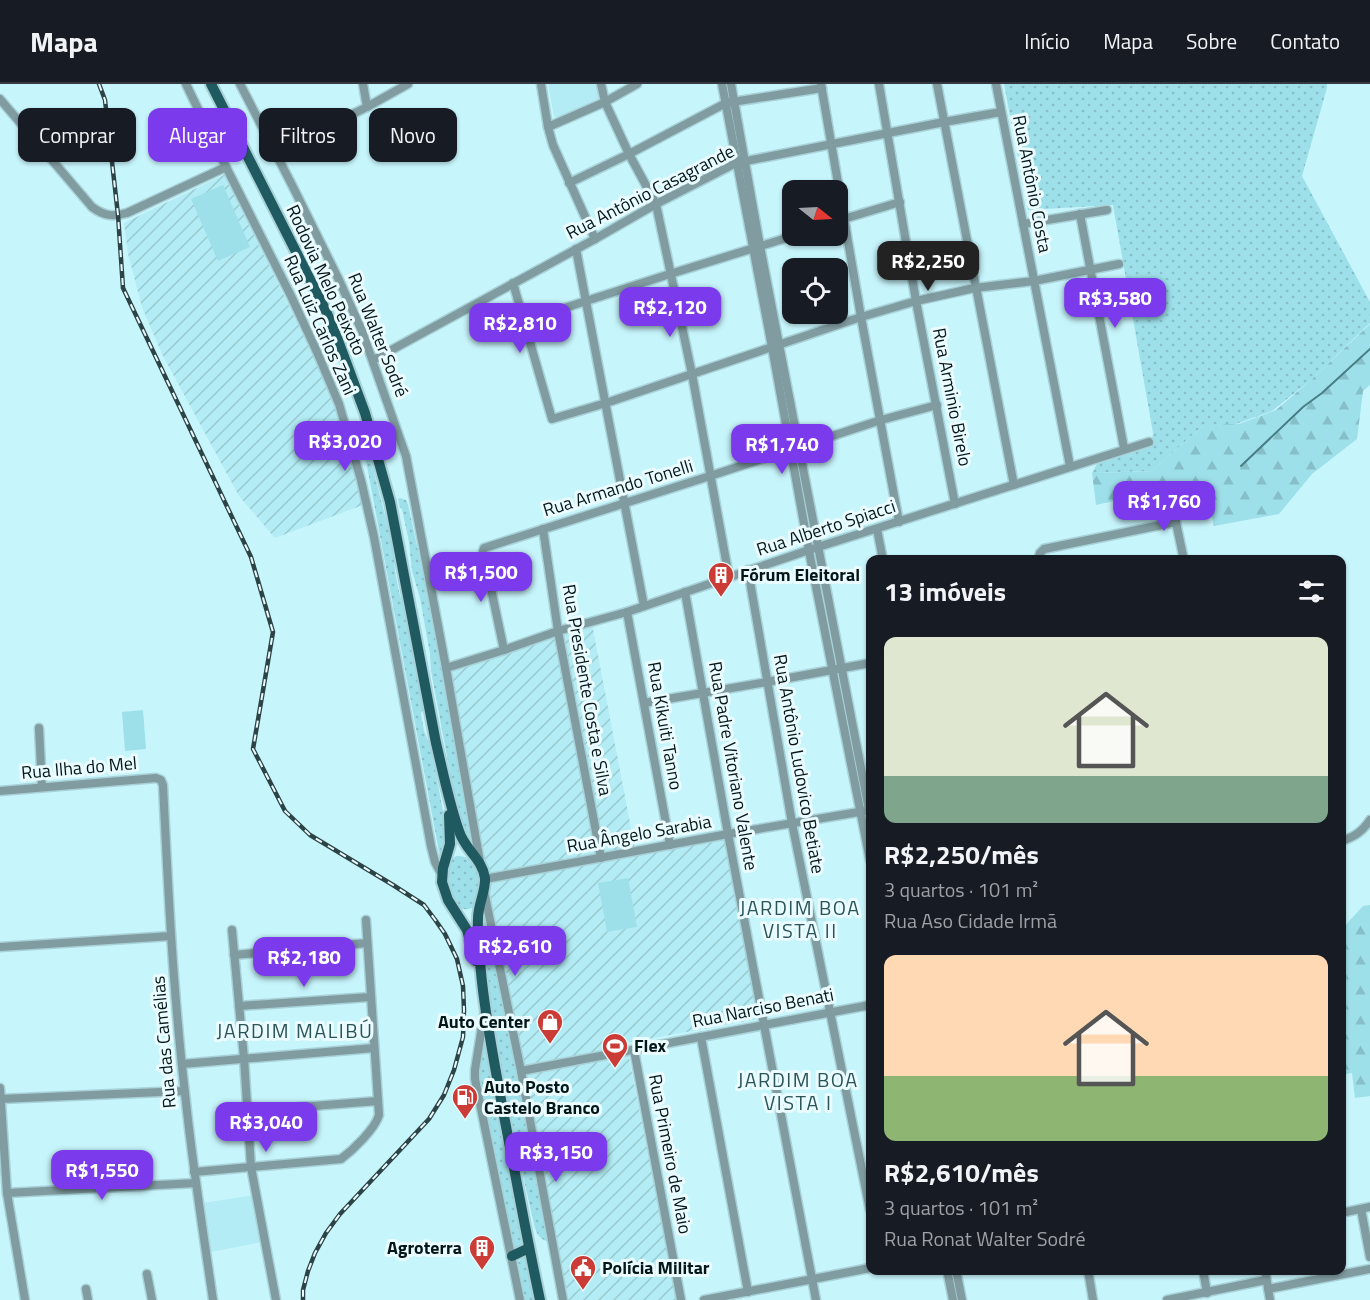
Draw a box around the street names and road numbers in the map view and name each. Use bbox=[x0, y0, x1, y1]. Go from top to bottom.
street label: Rua Antônio Costa bbox=[1006, 113, 1059, 255]
street label: Rua Antônio Casagrande bbox=[561, 137, 739, 246]
street label: Rodovia Melo Peixoto bbox=[280, 200, 373, 360]
street label: Rua Luiz Carlos Zani bbox=[277, 250, 364, 399]
street label: Rua Walter Sodré bbox=[341, 269, 416, 401]
street label: Rua Arminio Birelo bbox=[926, 325, 979, 468]
street label: Rua Armando Tonelli bbox=[540, 452, 696, 523]
street label: Rua Alberto Spiacci bbox=[753, 492, 899, 563]
street label: Rua Presidente Costa e Silva bbox=[556, 582, 619, 798]
street label: Rua Antônio Ludovico Betiate bbox=[767, 652, 832, 876]
street label: Rua Padre Vitoriano Valente bbox=[702, 659, 765, 872]
street label: Rua Kikuiti Tanno bbox=[641, 660, 690, 792]
street label: Rua Ilha do Mel bbox=[20, 749, 138, 786]
street label: Rua Ângelo Sarabia bbox=[564, 808, 713, 860]
street label: Rua das Camélias bbox=[144, 975, 183, 1109]
street label: Rua Narciso Benati bbox=[690, 981, 836, 1034]
street label: Rua Primeiro de Maio bbox=[642, 1072, 699, 1236]

